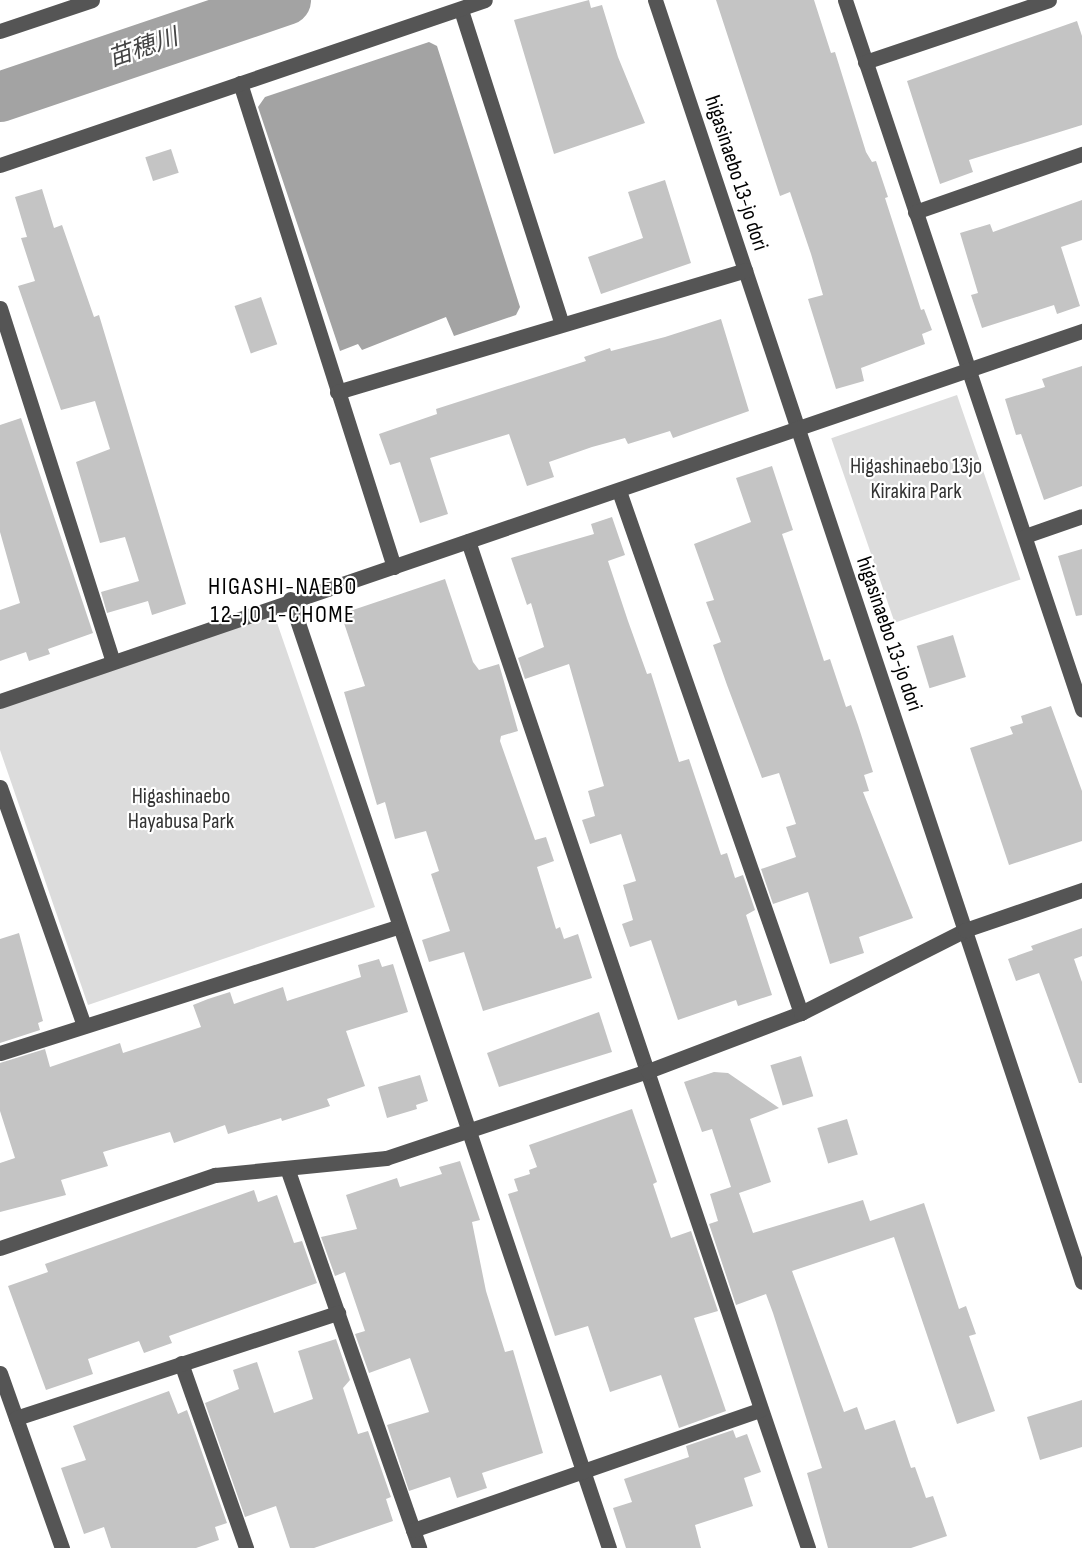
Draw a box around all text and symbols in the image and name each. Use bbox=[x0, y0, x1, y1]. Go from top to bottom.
water label: 苗穂川 bbox=[104, 23, 182, 73]
street label: higasinaebo 13-jo dori bbox=[699, 92, 773, 254]
park label: Higashinaebo 13jo Kirakira Park bbox=[850, 453, 982, 505]
street label: higasinaebo 13-jo dori bbox=[850, 553, 928, 715]
district label: HIGASHI-NAEBO 12-JO 1-CHOME bbox=[208, 573, 358, 629]
park label: Higashinaebo Hayabusa Park bbox=[128, 783, 234, 834]

